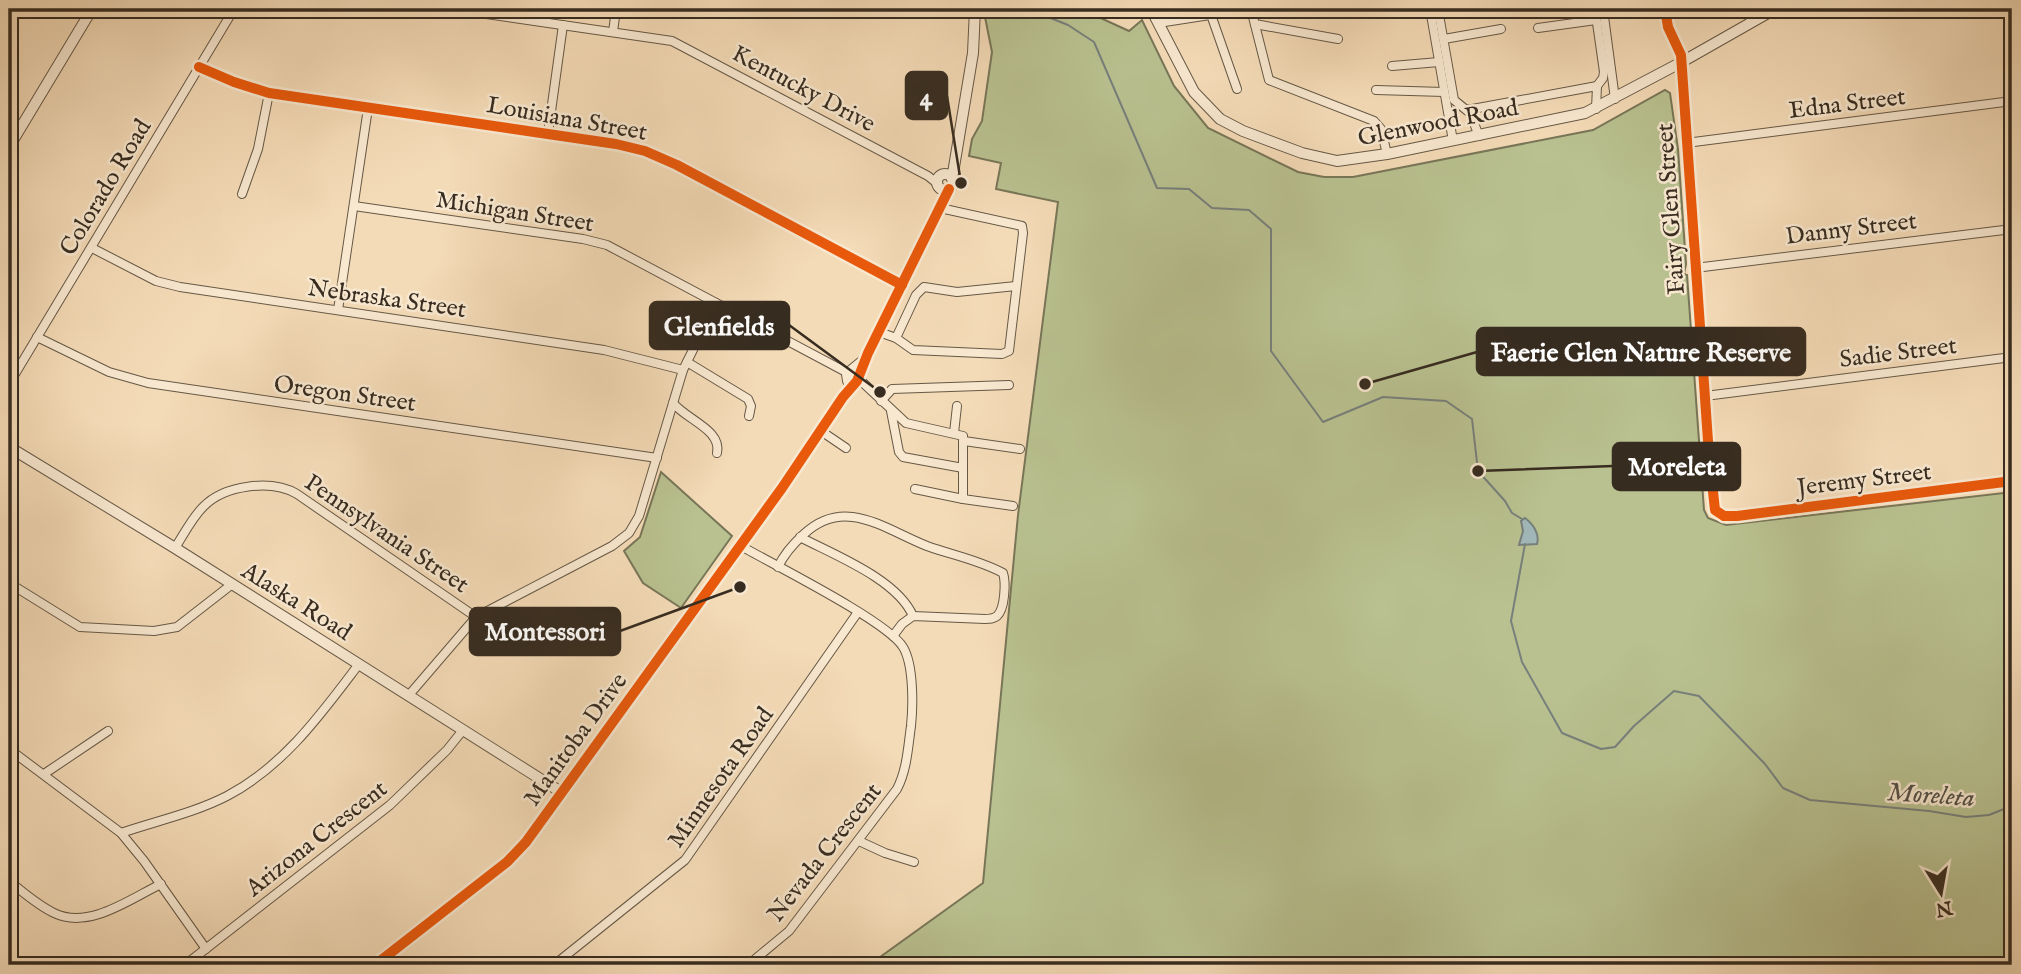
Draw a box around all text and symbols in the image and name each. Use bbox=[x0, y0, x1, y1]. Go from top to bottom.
street label: Kentucky Drive bbox=[726, 39, 880, 140]
callout: 4 bbox=[906, 72, 947, 119]
text: 4 bbox=[920, 81, 934, 114]
street label: Edna Street bbox=[1787, 82, 1907, 127]
street label: Louisiana Street bbox=[484, 90, 649, 149]
street label: Glenwood Road bbox=[1355, 93, 1521, 154]
street label: Colorado Road bbox=[53, 114, 159, 262]
street label: Fairy Glen Street bbox=[1650, 122, 1693, 296]
street label: Michigan Street bbox=[434, 185, 596, 240]
street label: Danny Street bbox=[1784, 206, 1918, 253]
street label: Nebraska Street bbox=[306, 273, 468, 326]
callout: Glenfields bbox=[650, 302, 789, 349]
text: Glenfields bbox=[664, 311, 774, 344]
callout: Faerie Glen Nature Reserve bbox=[1477, 328, 1805, 375]
street label: Sadie Street bbox=[1838, 331, 1958, 376]
text: Faerie Glen Nature Reserve bbox=[1491, 337, 1791, 370]
street label: Oregon Street bbox=[272, 369, 418, 420]
callout: Moreleta bbox=[1613, 443, 1740, 490]
text: Moreleta bbox=[1628, 451, 1727, 484]
street label: Jeremy Street bbox=[1792, 457, 1933, 504]
street label: Pennsylvania Street bbox=[298, 468, 474, 601]
street label: Alaska Road bbox=[234, 556, 357, 648]
callout: Montessori bbox=[470, 608, 620, 655]
text: Montessori bbox=[484, 616, 606, 649]
street label: Manitoba Drive bbox=[517, 667, 635, 813]
street label: Minnesota Road bbox=[661, 701, 781, 854]
street label: Arizona Crescent bbox=[239, 774, 394, 905]
water label: Moreleta bbox=[1886, 776, 1976, 815]
street label: Nevada Crescent bbox=[761, 777, 889, 929]
north arrow bbox=[1906, 858, 1976, 928]
text: N bbox=[1933, 894, 1955, 921]

